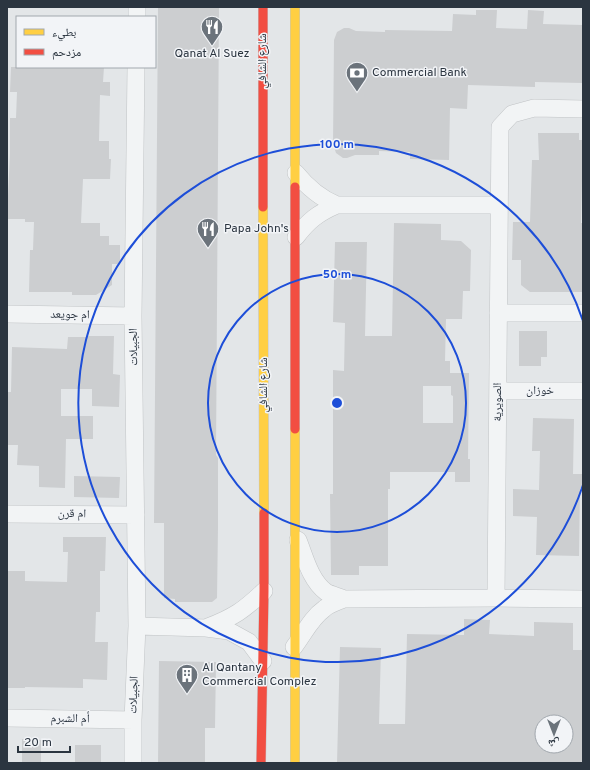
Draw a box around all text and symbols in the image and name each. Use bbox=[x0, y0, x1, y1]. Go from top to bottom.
restaurant icon: Qanat Al Suez bbox=[199, 14, 225, 47]
legend bbox=[16, 16, 156, 68]
text: بطيء bbox=[52, 25, 76, 42]
street label: شارع الشافي bbox=[255, 33, 272, 89]
text: مزدحم bbox=[52, 45, 81, 61]
place label: Qanat Al Suez bbox=[174, 46, 250, 62]
bank icon: Commercial Bank bbox=[344, 60, 370, 93]
place label: Commercial Bank bbox=[372, 65, 467, 81]
text: 100 m bbox=[320, 137, 354, 153]
restaurant icon: Papa John's bbox=[195, 216, 221, 249]
place label: Papa John's bbox=[224, 221, 289, 237]
text: 50 m bbox=[323, 267, 351, 283]
street label: ام جويعد bbox=[50, 307, 90, 323]
street label: الجبيلات bbox=[126, 328, 142, 366]
street label: شارع الشافي bbox=[256, 357, 273, 413]
street label: الصويرية bbox=[490, 382, 506, 421]
street label: خوزان bbox=[526, 383, 554, 399]
centre of rings bbox=[330, 396, 344, 410]
street label: ام قرن bbox=[58, 506, 87, 522]
place label: Al Qantany Commercial Complez bbox=[202, 660, 317, 690]
building icon: Al Qantany Commercial Complez bbox=[174, 662, 200, 695]
street label: الجبيلات bbox=[125, 676, 143, 714]
street label: أم الشبرم bbox=[50, 711, 90, 727]
north arrow bbox=[534, 714, 574, 754]
scale bar bbox=[18, 728, 70, 754]
text: 20 m bbox=[24, 735, 52, 751]
text: ش bbox=[548, 736, 560, 750]

